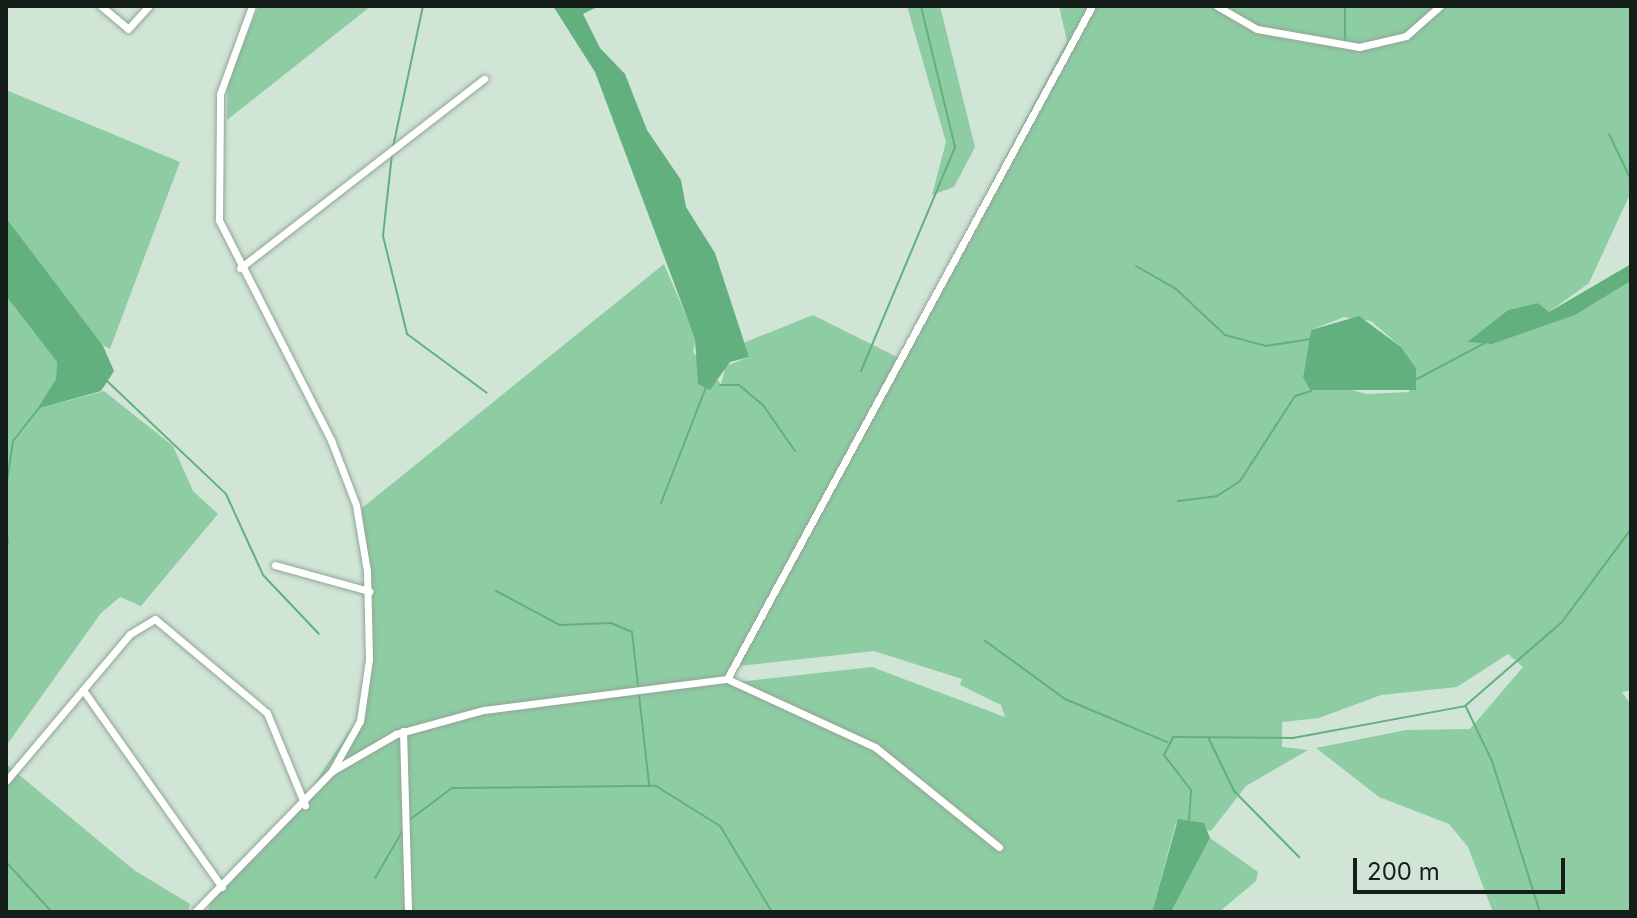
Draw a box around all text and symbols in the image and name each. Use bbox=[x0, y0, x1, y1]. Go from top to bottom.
scale bar bbox=[1357, 842, 1569, 892]
text: 200 m bbox=[1367, 857, 1440, 886]

